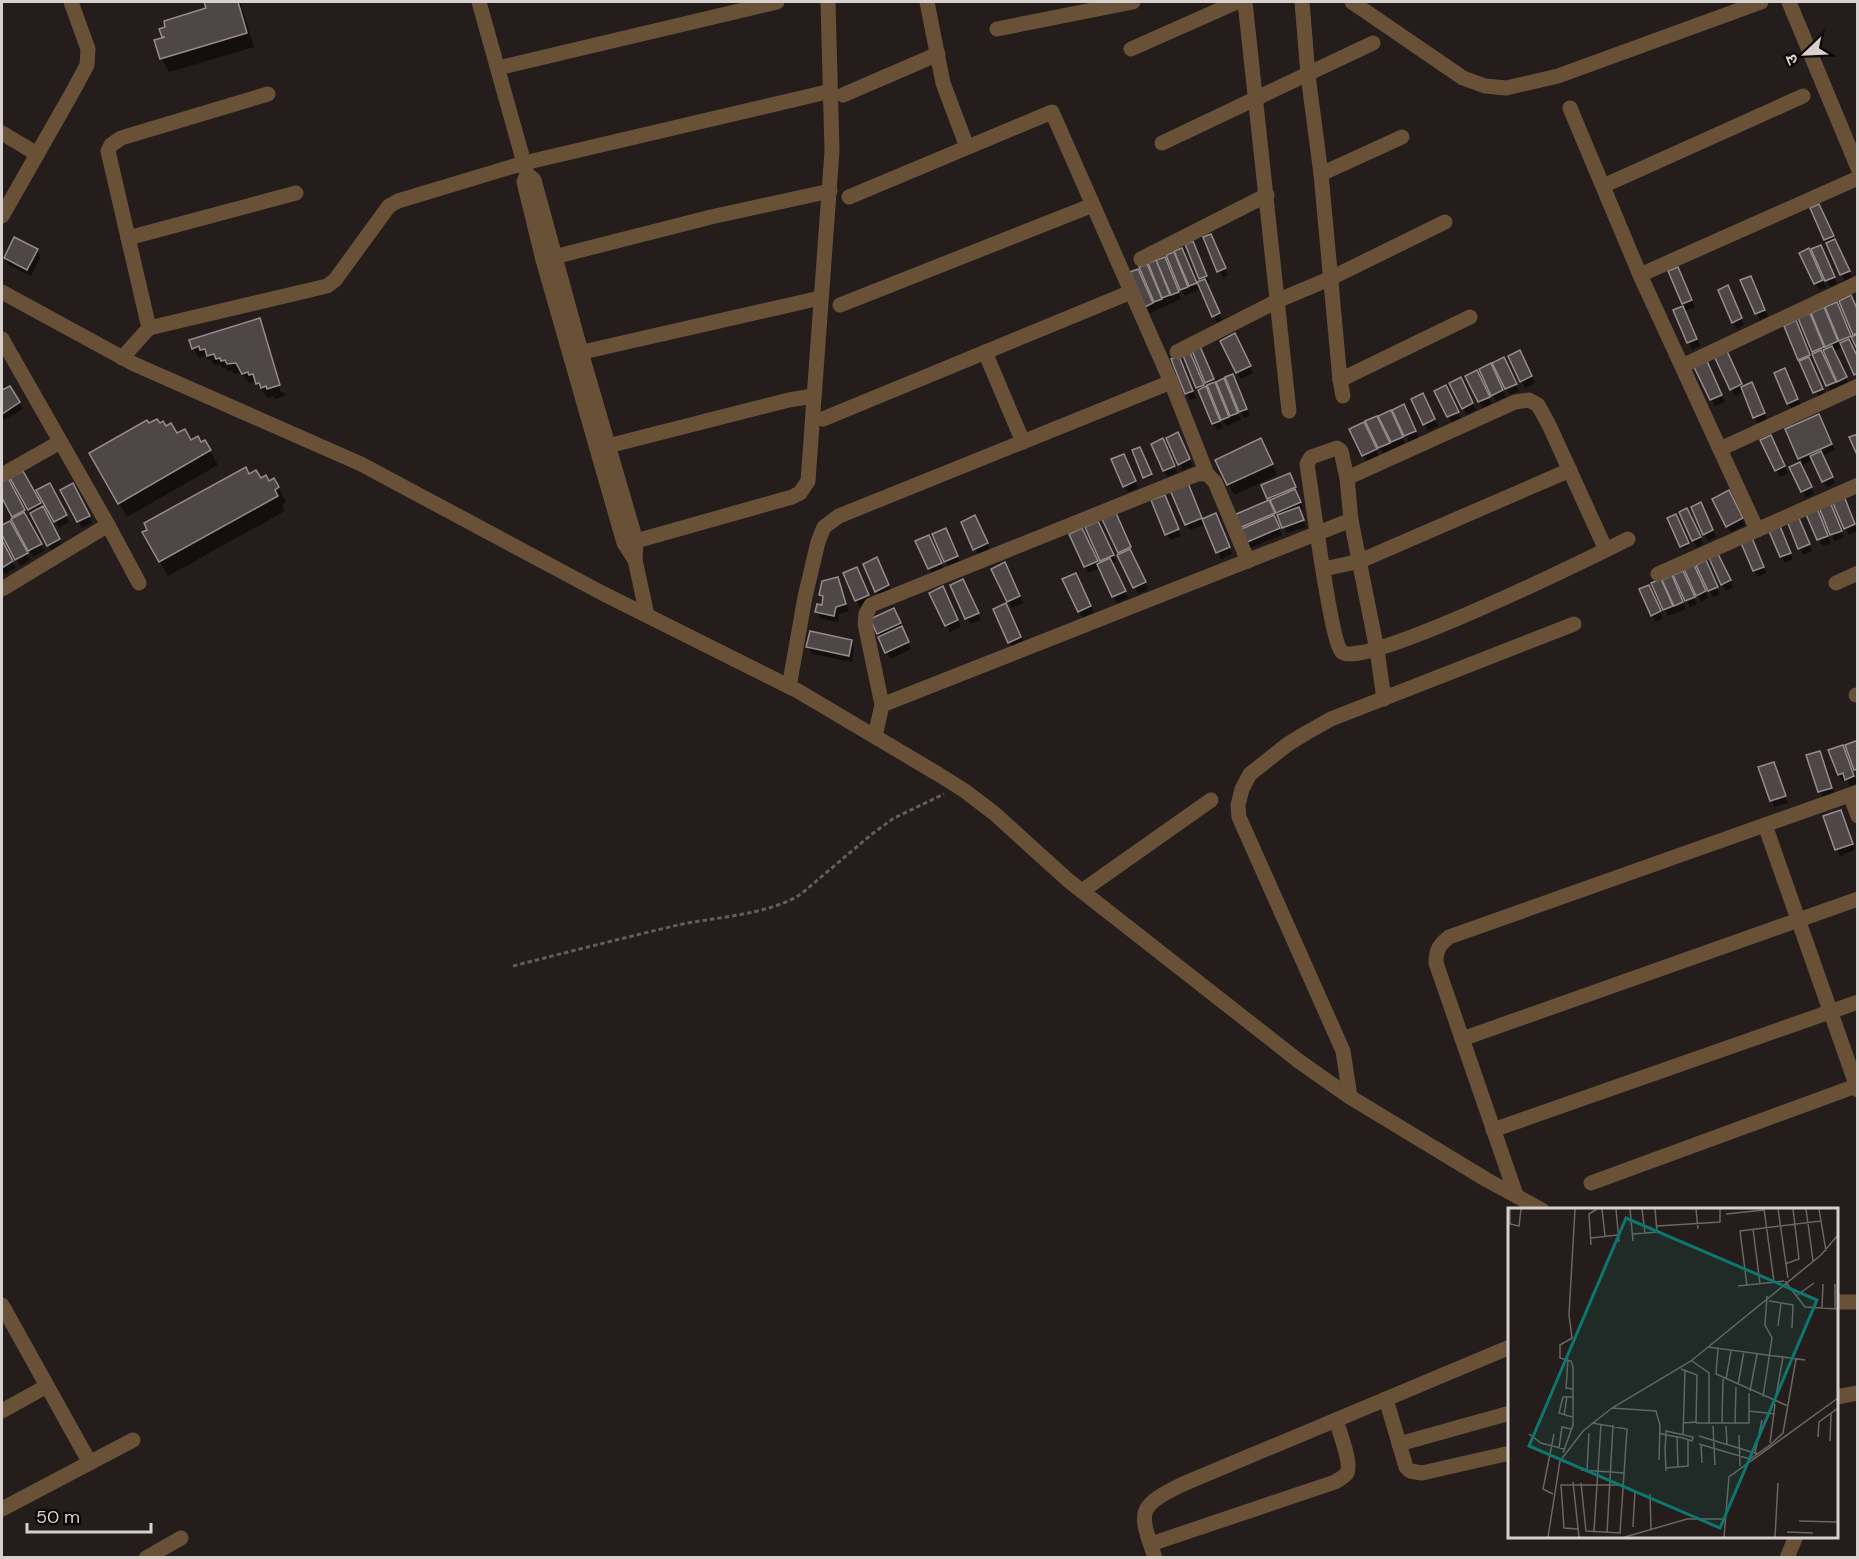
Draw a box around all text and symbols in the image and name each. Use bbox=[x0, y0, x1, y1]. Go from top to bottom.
north arrow bbox=[1775, 24, 1835, 84]
text: उ bbox=[1780, 51, 1803, 68]
inset map bbox=[1508, 1208, 1838, 1538]
scale bar bbox=[27, 1496, 152, 1534]
text: 50 m bbox=[36, 1505, 80, 1529]

